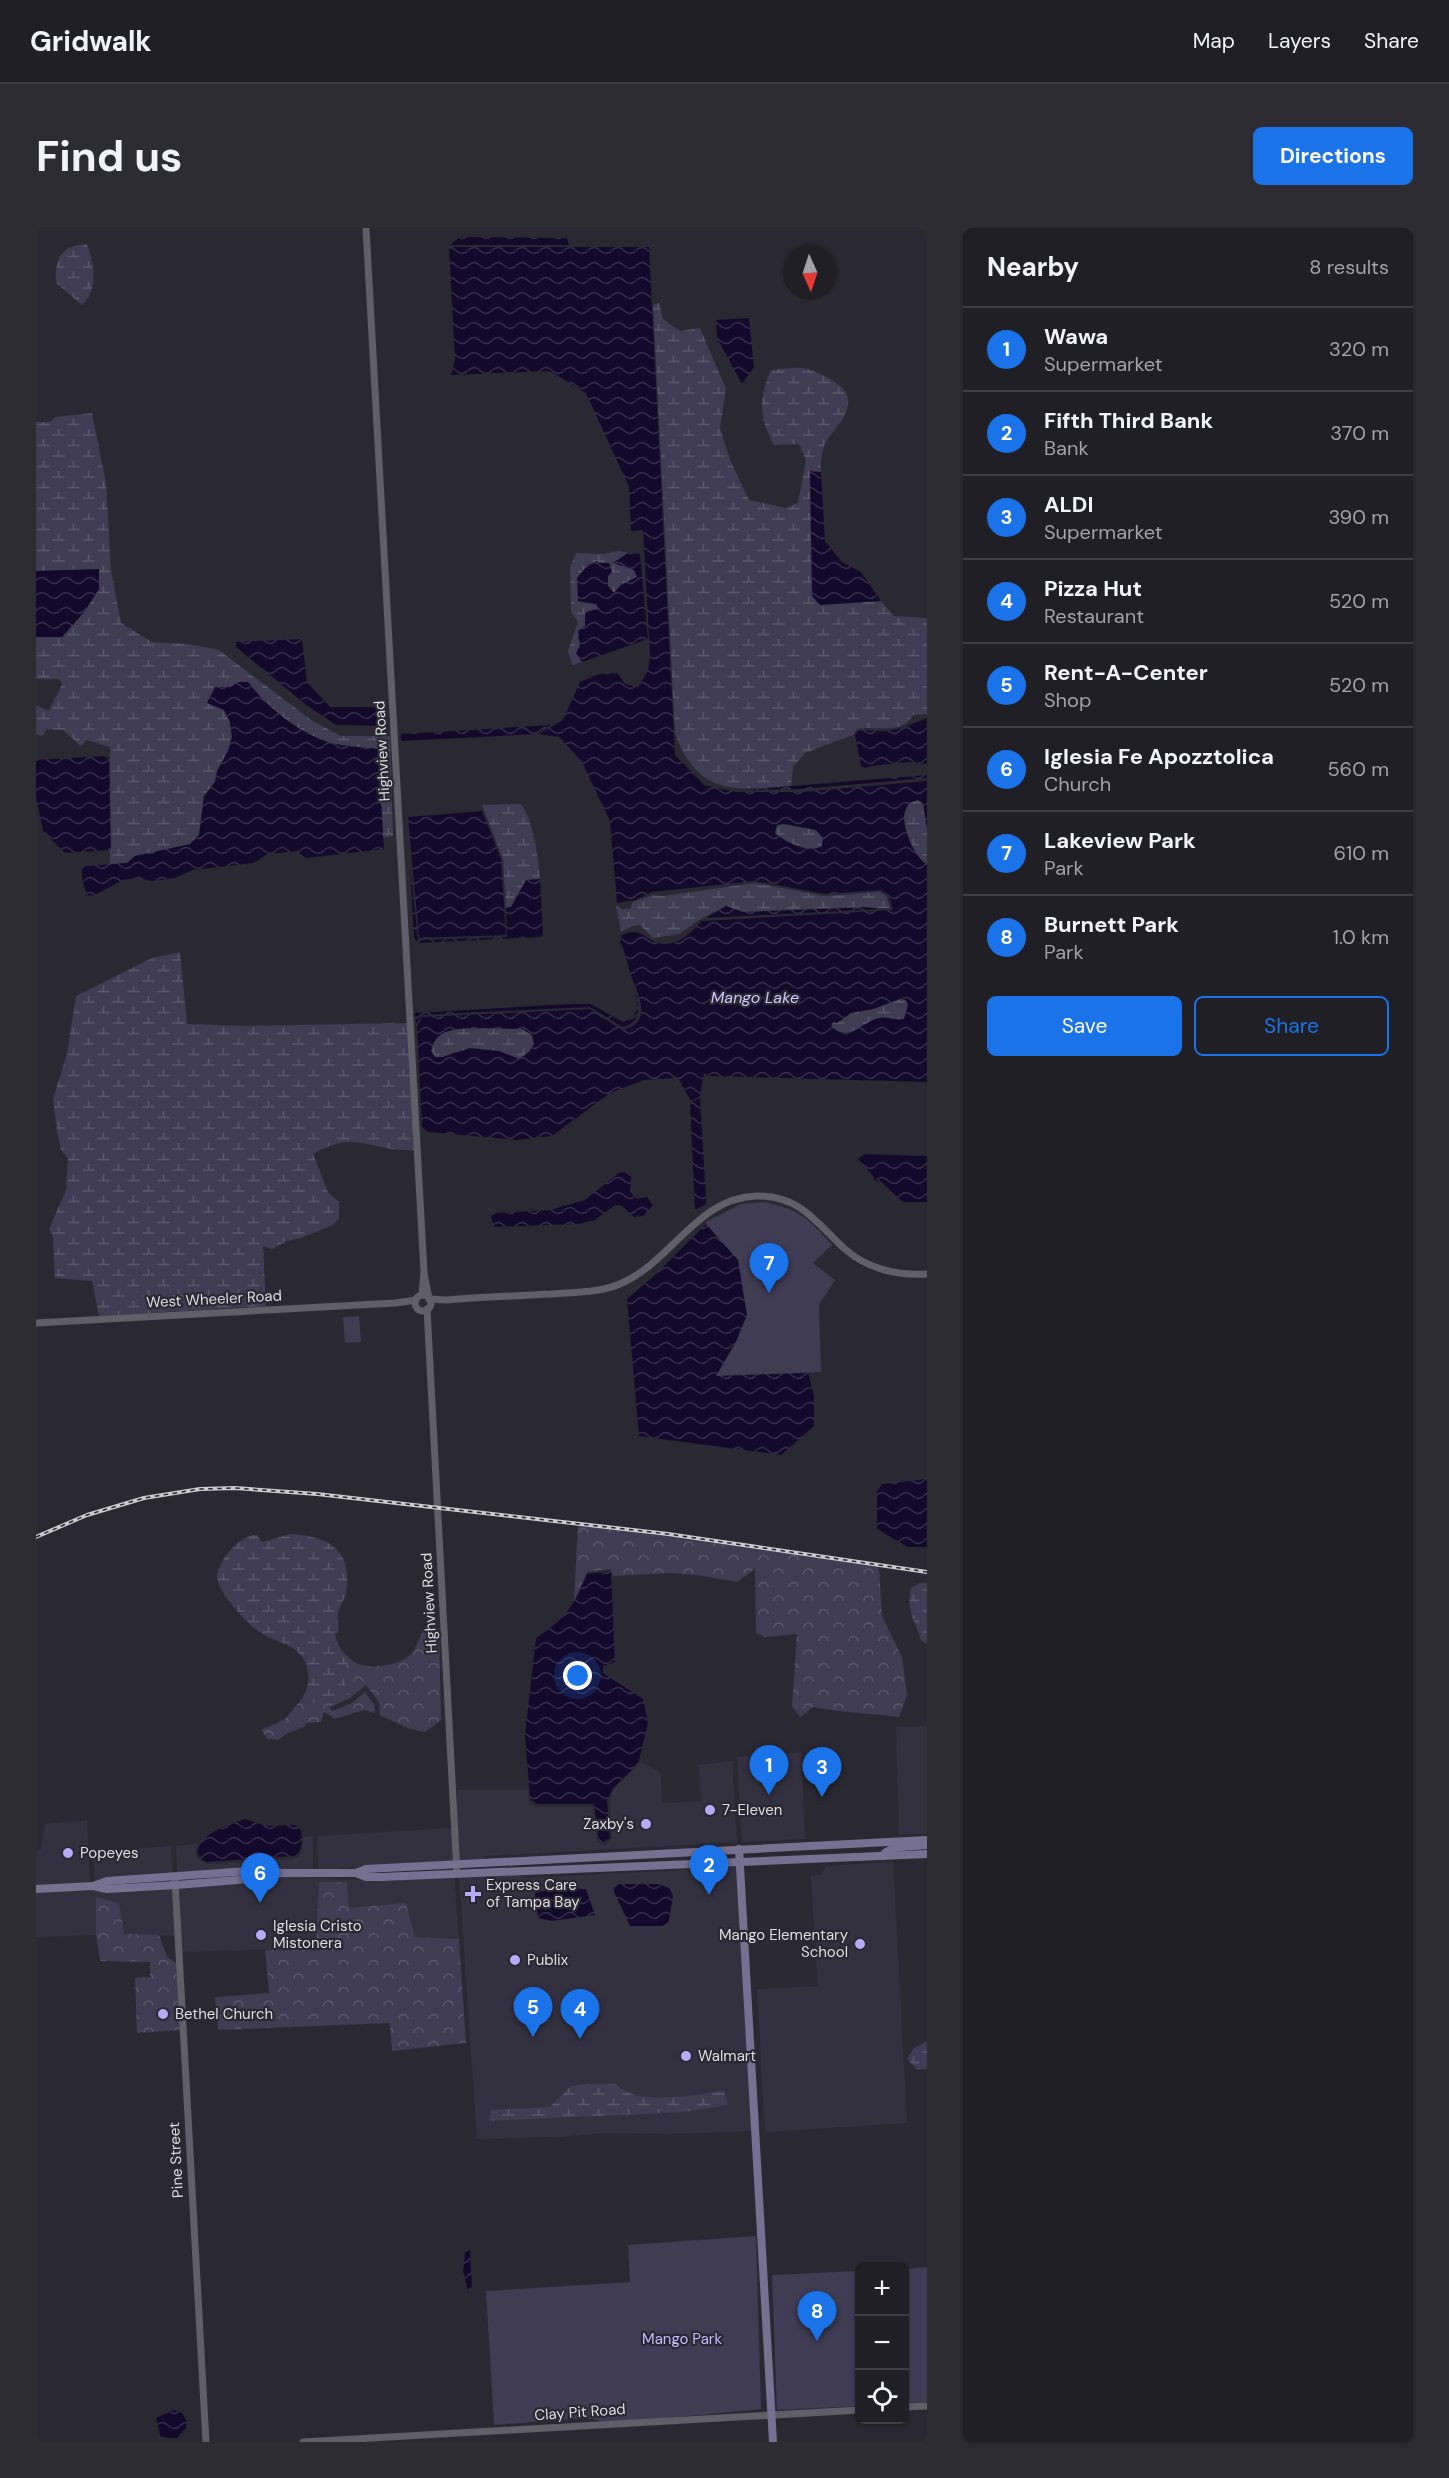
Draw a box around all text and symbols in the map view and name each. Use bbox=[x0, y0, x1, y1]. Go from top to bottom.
text: Gridwalk bbox=[30, 23, 152, 60]
text: Map bbox=[1193, 27, 1235, 55]
text: Layers bbox=[1268, 27, 1331, 55]
text: Share bbox=[1364, 27, 1419, 55]
button: Directions bbox=[1253, 127, 1413, 185]
text: Find us bbox=[36, 129, 182, 184]
north arrow bbox=[783, 246, 837, 300]
text: Nearby bbox=[987, 250, 1079, 284]
text: 8 results bbox=[1309, 254, 1389, 280]
text: Wawa bbox=[1044, 322, 1108, 351]
text: 1 bbox=[1003, 336, 1010, 362]
text: 320 m bbox=[1329, 336, 1389, 362]
text: Supermarket bbox=[1044, 351, 1163, 377]
text: Fifth Third Bank bbox=[1044, 406, 1213, 435]
text: 2 bbox=[1001, 420, 1012, 446]
text: 370 m bbox=[1330, 420, 1389, 446]
text: Bank bbox=[1044, 435, 1089, 461]
text: ALDI bbox=[1044, 490, 1093, 519]
text: 3 bbox=[1000, 504, 1013, 530]
text: 390 m bbox=[1328, 504, 1389, 530]
text: Supermarket bbox=[1044, 519, 1163, 545]
text: Pizza Hut bbox=[1044, 574, 1142, 603]
text: 4 bbox=[1000, 588, 1013, 614]
text: 520 m bbox=[1329, 588, 1389, 614]
text: Restaurant bbox=[1044, 603, 1144, 629]
text: Rent-A-Center bbox=[1044, 658, 1208, 687]
text: 5 bbox=[1000, 672, 1013, 698]
text: 520 m bbox=[1329, 672, 1389, 698]
text: Shop bbox=[1044, 687, 1091, 713]
street label: Highview Road bbox=[369, 700, 395, 802]
text: Iglesia Fe Apozztolica bbox=[1044, 742, 1274, 771]
text: 6 bbox=[1000, 756, 1013, 782]
text: 560 m bbox=[1327, 756, 1389, 782]
text: Church bbox=[1044, 771, 1111, 797]
text: Lakeview Park bbox=[1044, 826, 1196, 855]
text: 7 bbox=[1001, 840, 1012, 866]
text: 610 m bbox=[1333, 840, 1389, 866]
text: Park bbox=[1044, 855, 1084, 881]
text: Burnett Park bbox=[1044, 910, 1179, 939]
text: 8 bbox=[1000, 924, 1013, 950]
text: 1.0 km bbox=[1333, 924, 1389, 950]
text: Park bbox=[1044, 939, 1084, 965]
water label: Mango Lake bbox=[711, 987, 799, 1008]
button: Save bbox=[987, 996, 1182, 1056]
button: Share bbox=[1194, 996, 1389, 1056]
pin: 7 bbox=[750, 1244, 788, 1293]
street label: West Wheeler Road bbox=[146, 1285, 282, 1313]
street label: Highview Road bbox=[416, 1552, 442, 1654]
your location bbox=[563, 1661, 592, 1690]
pin: 1 bbox=[750, 1746, 788, 1795]
pin: 3 bbox=[802, 1748, 842, 1797]
place label: 7-Eleven bbox=[722, 1800, 782, 1820]
marker: 7-Eleven bbox=[703, 1803, 717, 1817]
place label: Zaxby's bbox=[583, 1814, 634, 1834]
marker: Zaxby's bbox=[639, 1817, 653, 1831]
place label: Popeyes bbox=[80, 1843, 138, 1863]
marker: Popeyes bbox=[61, 1846, 75, 1860]
pin: 2 bbox=[690, 1846, 728, 1895]
pin: 6 bbox=[240, 1854, 280, 1903]
place label: Express Care of Tampa Bay bbox=[486, 1875, 580, 1912]
marker: Express Care of Tampa Bay bbox=[464, 1885, 482, 1903]
place label: Iglesia Cristo Mistonera bbox=[273, 1916, 362, 1953]
place label: Mango Elementary School bbox=[719, 1925, 849, 1962]
marker: Iglesia Cristo Mistonera bbox=[254, 1928, 268, 1942]
marker: Mango Elementary School bbox=[853, 1937, 867, 1951]
place label: Publix bbox=[527, 1950, 569, 1970]
marker: Publix bbox=[508, 1953, 522, 1967]
pin: 5 bbox=[514, 1988, 552, 2037]
pin: 4 bbox=[560, 1990, 600, 2039]
place label: Bethel Church bbox=[175, 2004, 273, 2024]
marker: Bethel Church bbox=[156, 2007, 170, 2021]
place label: Walmart bbox=[698, 2046, 756, 2066]
marker: Walmart bbox=[679, 2049, 693, 2063]
street label: Pine Street bbox=[164, 2121, 188, 2198]
map controls bbox=[855, 2262, 909, 2424]
button: + bbox=[855, 2262, 909, 2316]
pin: 8 bbox=[798, 2292, 836, 2341]
button: − bbox=[855, 2316, 909, 2370]
park label: Mango Park bbox=[642, 2329, 722, 2349]
button: locate bbox=[855, 2370, 909, 2424]
street label: Clay Pit Road bbox=[534, 2399, 626, 2425]

